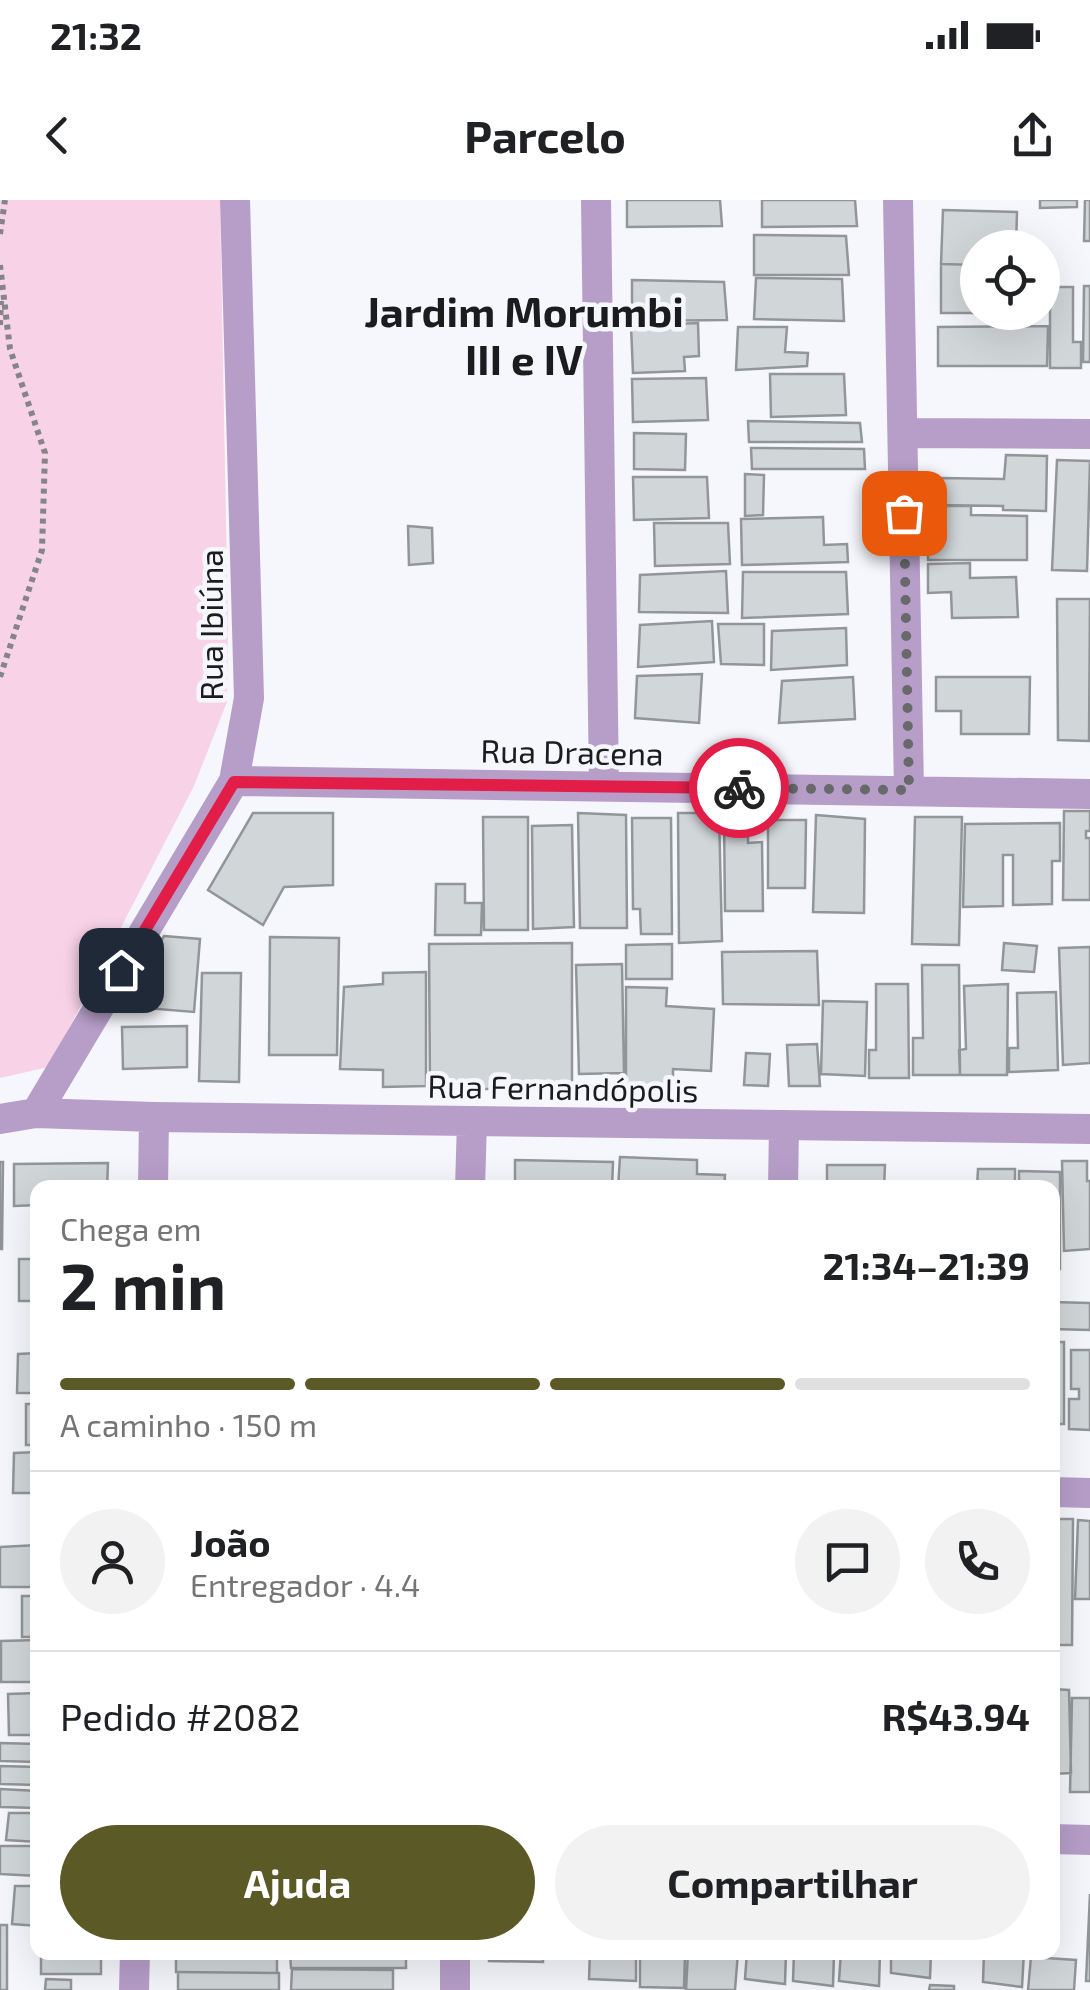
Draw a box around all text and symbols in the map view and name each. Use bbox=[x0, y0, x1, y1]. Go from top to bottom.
text: 21:32 bbox=[50, 12, 142, 58]
icon: back bbox=[30, 108, 85, 163]
text: Parcelo bbox=[464, 108, 626, 162]
icon: share bbox=[1005, 108, 1060, 163]
map controls bbox=[960, 230, 1060, 330]
button: locate bbox=[960, 230, 1060, 330]
district label: Jardim Morumbi III e IV bbox=[364, 285, 684, 383]
pin bbox=[862, 471, 947, 556]
icon: bag bbox=[877, 486, 932, 541]
street label: Rua Ibiúna bbox=[191, 549, 229, 701]
street label: Rua Dracena bbox=[480, 730, 664, 772]
courier bbox=[689, 738, 789, 838]
icon: bike bbox=[712, 761, 767, 816]
pin bbox=[79, 928, 164, 1013]
icon: home bbox=[94, 943, 149, 998]
street label: Rua Fernandópolis bbox=[427, 1066, 699, 1108]
text: Chega em bbox=[60, 1209, 202, 1247]
text: 21:34–21:39 bbox=[822, 1242, 1030, 1288]
text: 2 min bbox=[60, 1245, 226, 1323]
text: A caminho · 150 m bbox=[60, 1405, 317, 1443]
button: person bbox=[60, 1509, 165, 1614]
button: chat bbox=[795, 1509, 900, 1614]
button: phone bbox=[925, 1509, 1030, 1614]
text: João bbox=[190, 1519, 271, 1565]
text: Entregador · 4.4 bbox=[190, 1565, 420, 1603]
text: Pedido #2082 bbox=[60, 1693, 300, 1739]
text: R$43.94 bbox=[882, 1693, 1030, 1739]
button: Ajuda bbox=[60, 1825, 535, 1940]
button: Compartilhar bbox=[555, 1825, 1030, 1940]

